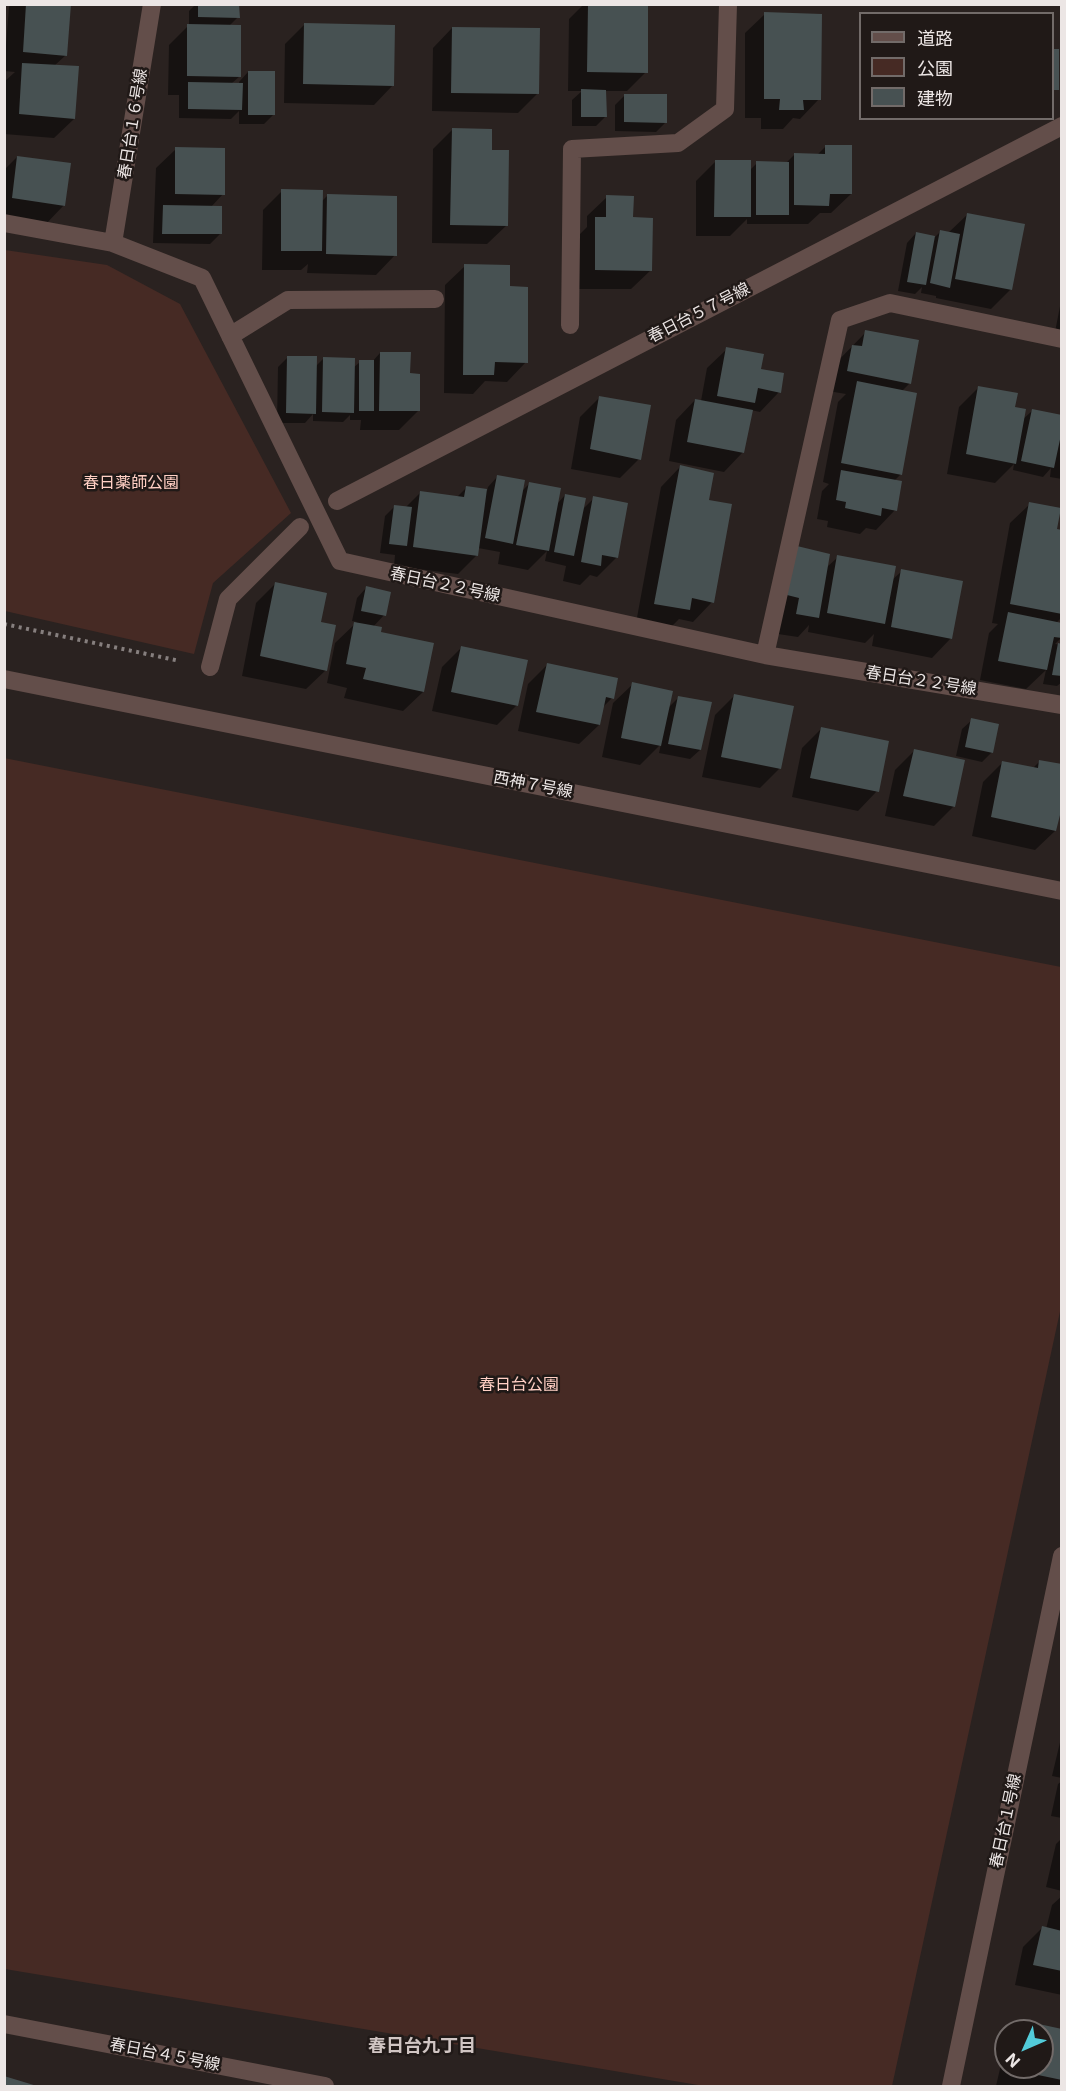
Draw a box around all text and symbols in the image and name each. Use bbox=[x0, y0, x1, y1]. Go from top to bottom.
legend bbox=[859, 12, 1054, 120]
text: 道路 bbox=[917, 28, 953, 49]
text: 公園 bbox=[917, 58, 953, 79]
street label: 春日台１６号線 bbox=[115, 67, 151, 181]
text: 建物 bbox=[917, 88, 953, 109]
street label: 春日台５７号線 bbox=[645, 279, 753, 347]
park label: 春日薬師公園 bbox=[83, 473, 179, 493]
street label: 春日台２２号線 bbox=[388, 564, 502, 606]
street label: 春日台２２号線 bbox=[864, 663, 978, 699]
street label: 西神７号線 bbox=[492, 768, 574, 802]
park label: 春日台公園 bbox=[479, 1375, 559, 1395]
street label: 春日台１号線 bbox=[987, 1772, 1025, 1870]
north arrow bbox=[994, 2019, 1054, 2079]
street label: 春日台４５号線 bbox=[108, 2035, 222, 2075]
district label: 春日台九丁目 bbox=[368, 2036, 476, 2058]
text: N bbox=[1001, 2049, 1024, 2072]

